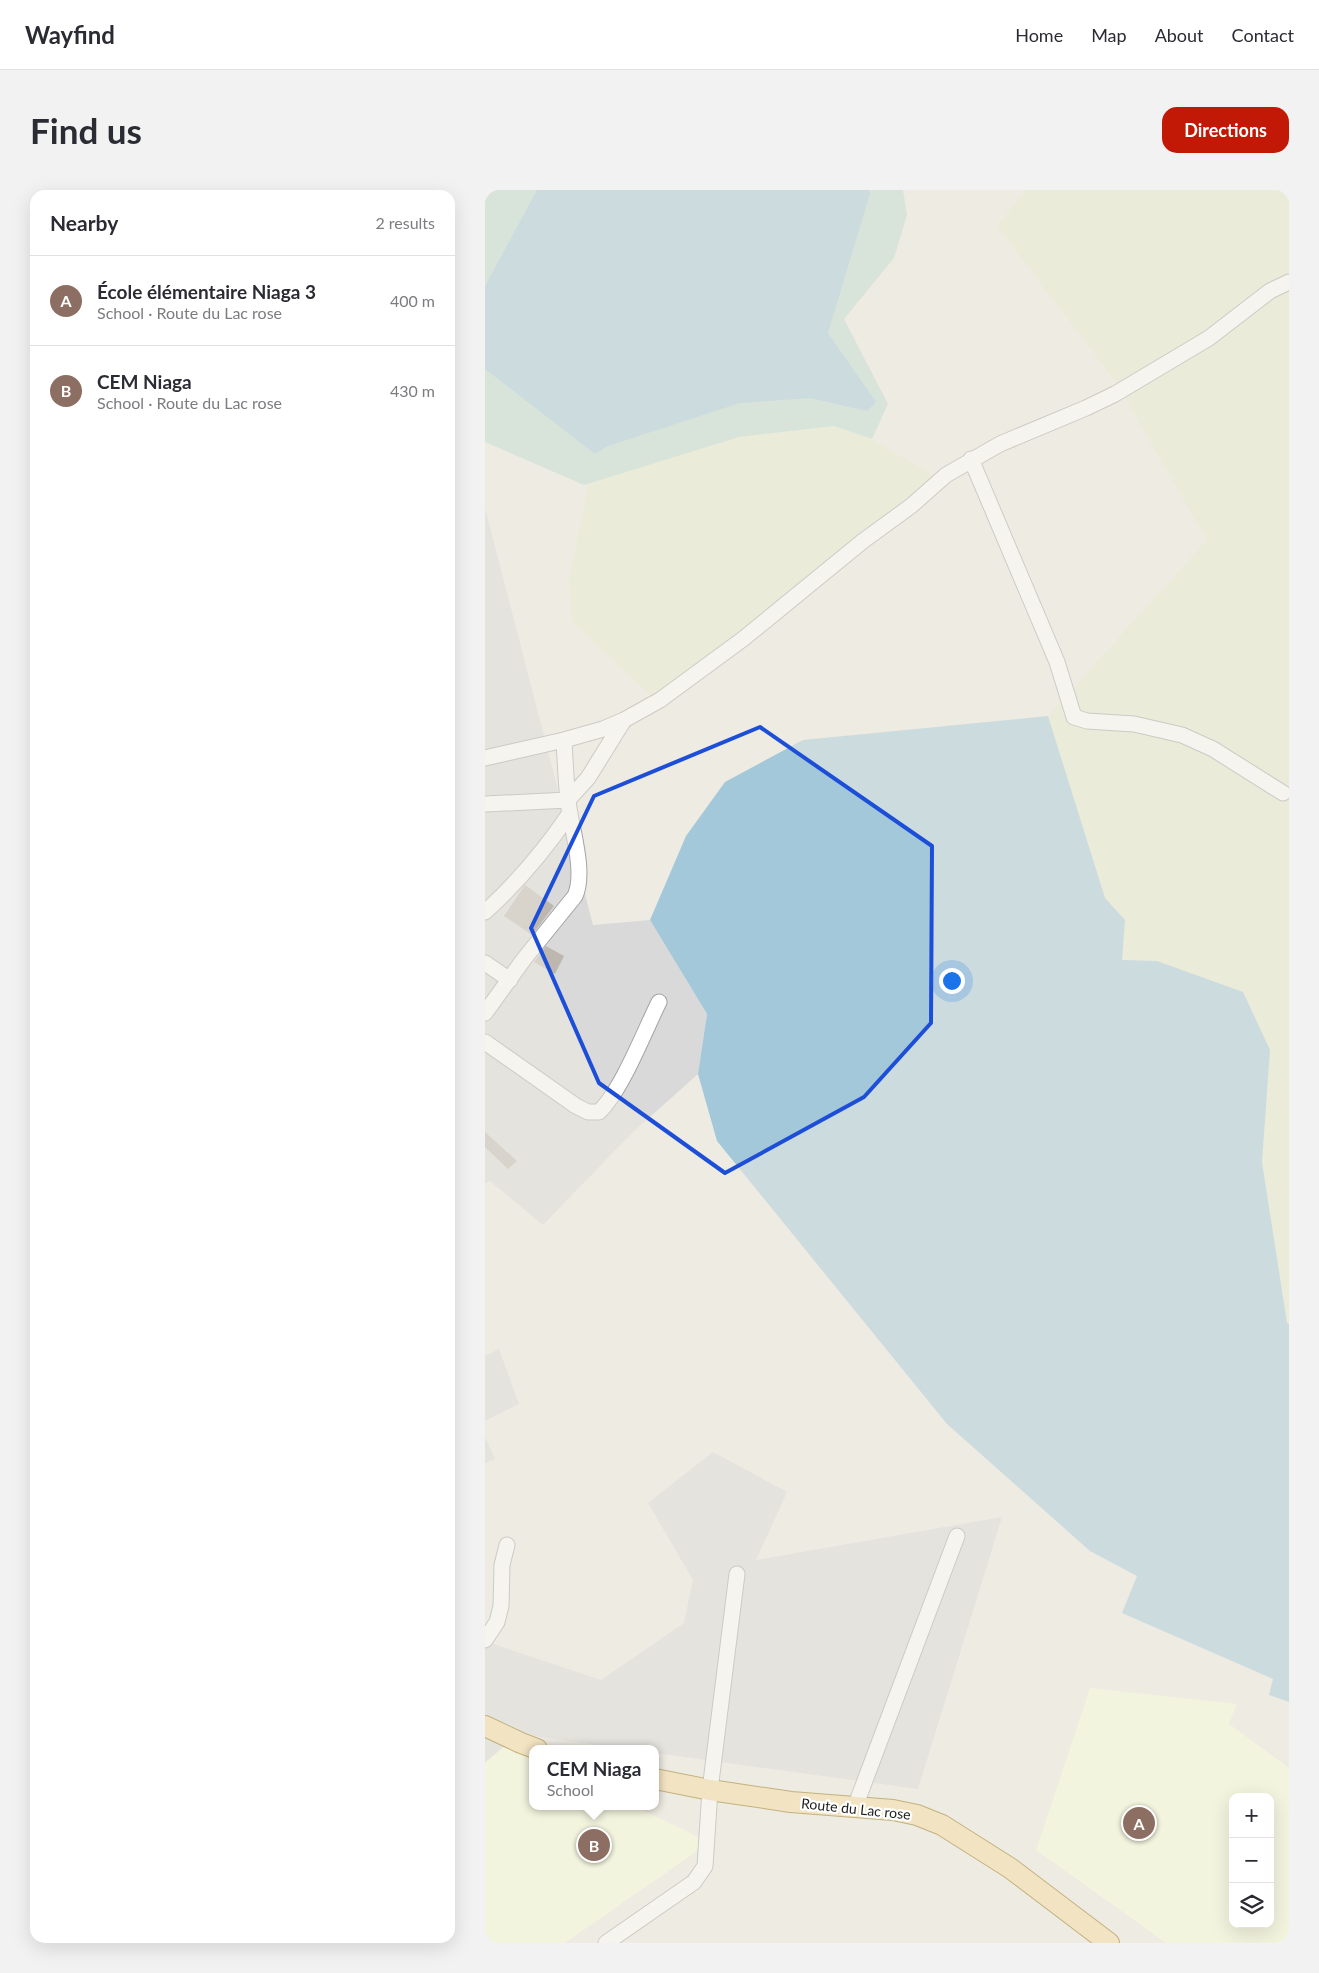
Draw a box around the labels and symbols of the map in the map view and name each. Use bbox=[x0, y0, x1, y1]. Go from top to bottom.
your location bbox=[939, 968, 965, 994]
street label: Route du Lac rose bbox=[801, 1794, 912, 1823]
pin: A bbox=[1123, 1804, 1155, 1842]
pin: B bbox=[578, 1826, 610, 1864]

